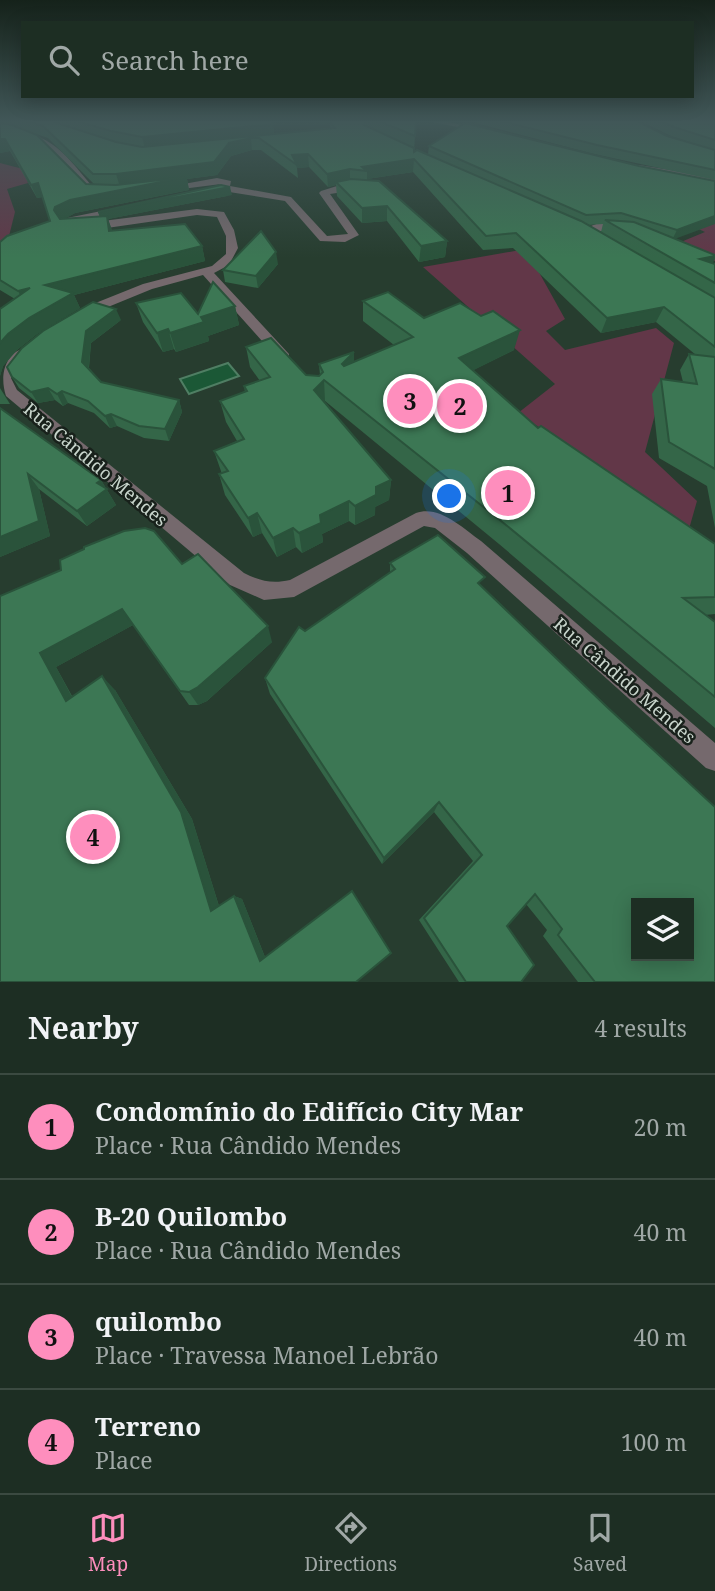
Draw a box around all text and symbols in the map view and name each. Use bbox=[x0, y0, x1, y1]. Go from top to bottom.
search box bbox=[21, 21, 694, 98]
icon: search bbox=[45, 41, 83, 79]
text: Search here bbox=[101, 42, 249, 78]
pin: 3 bbox=[387, 375, 433, 427]
pin: 2 bbox=[437, 380, 483, 432]
street label: Rua Cândido Mendes bbox=[19, 397, 173, 531]
pin: 1 bbox=[485, 467, 531, 519]
your location bbox=[432, 479, 466, 513]
street label: Rua Cândido Mendes bbox=[549, 612, 701, 748]
pin: 4 bbox=[70, 811, 116, 863]
map controls bbox=[631, 898, 694, 961]
button: layers bbox=[631, 898, 694, 961]
text: Nearby bbox=[28, 1007, 139, 1048]
text: 4 results bbox=[594, 1012, 687, 1044]
text: Condomínio do Edifício City Mar bbox=[95, 1093, 523, 1129]
text: 1 bbox=[45, 1111, 58, 1143]
text: 20 m bbox=[634, 1111, 687, 1143]
text: Place · Rua Cândido Mendes bbox=[95, 1129, 401, 1161]
text: B-20 Quilombo bbox=[95, 1198, 287, 1234]
text: 2 bbox=[45, 1216, 58, 1248]
text: 40 m bbox=[634, 1216, 687, 1248]
text: Place · Rua Cândido Mendes bbox=[95, 1234, 401, 1266]
text: quilombo bbox=[95, 1303, 222, 1339]
text: 3 bbox=[45, 1321, 58, 1353]
text: 40 m bbox=[634, 1321, 687, 1353]
text: Place · Travessa Manoel Lebrão bbox=[95, 1339, 438, 1371]
text: Terreno bbox=[95, 1408, 201, 1444]
text: 4 bbox=[45, 1426, 58, 1458]
text: 100 m bbox=[621, 1426, 687, 1458]
text: Place bbox=[95, 1444, 153, 1476]
tab: Map bbox=[88, 1509, 128, 1577]
tab: Directions bbox=[304, 1509, 397, 1577]
tab: Saved bbox=[573, 1509, 627, 1577]

